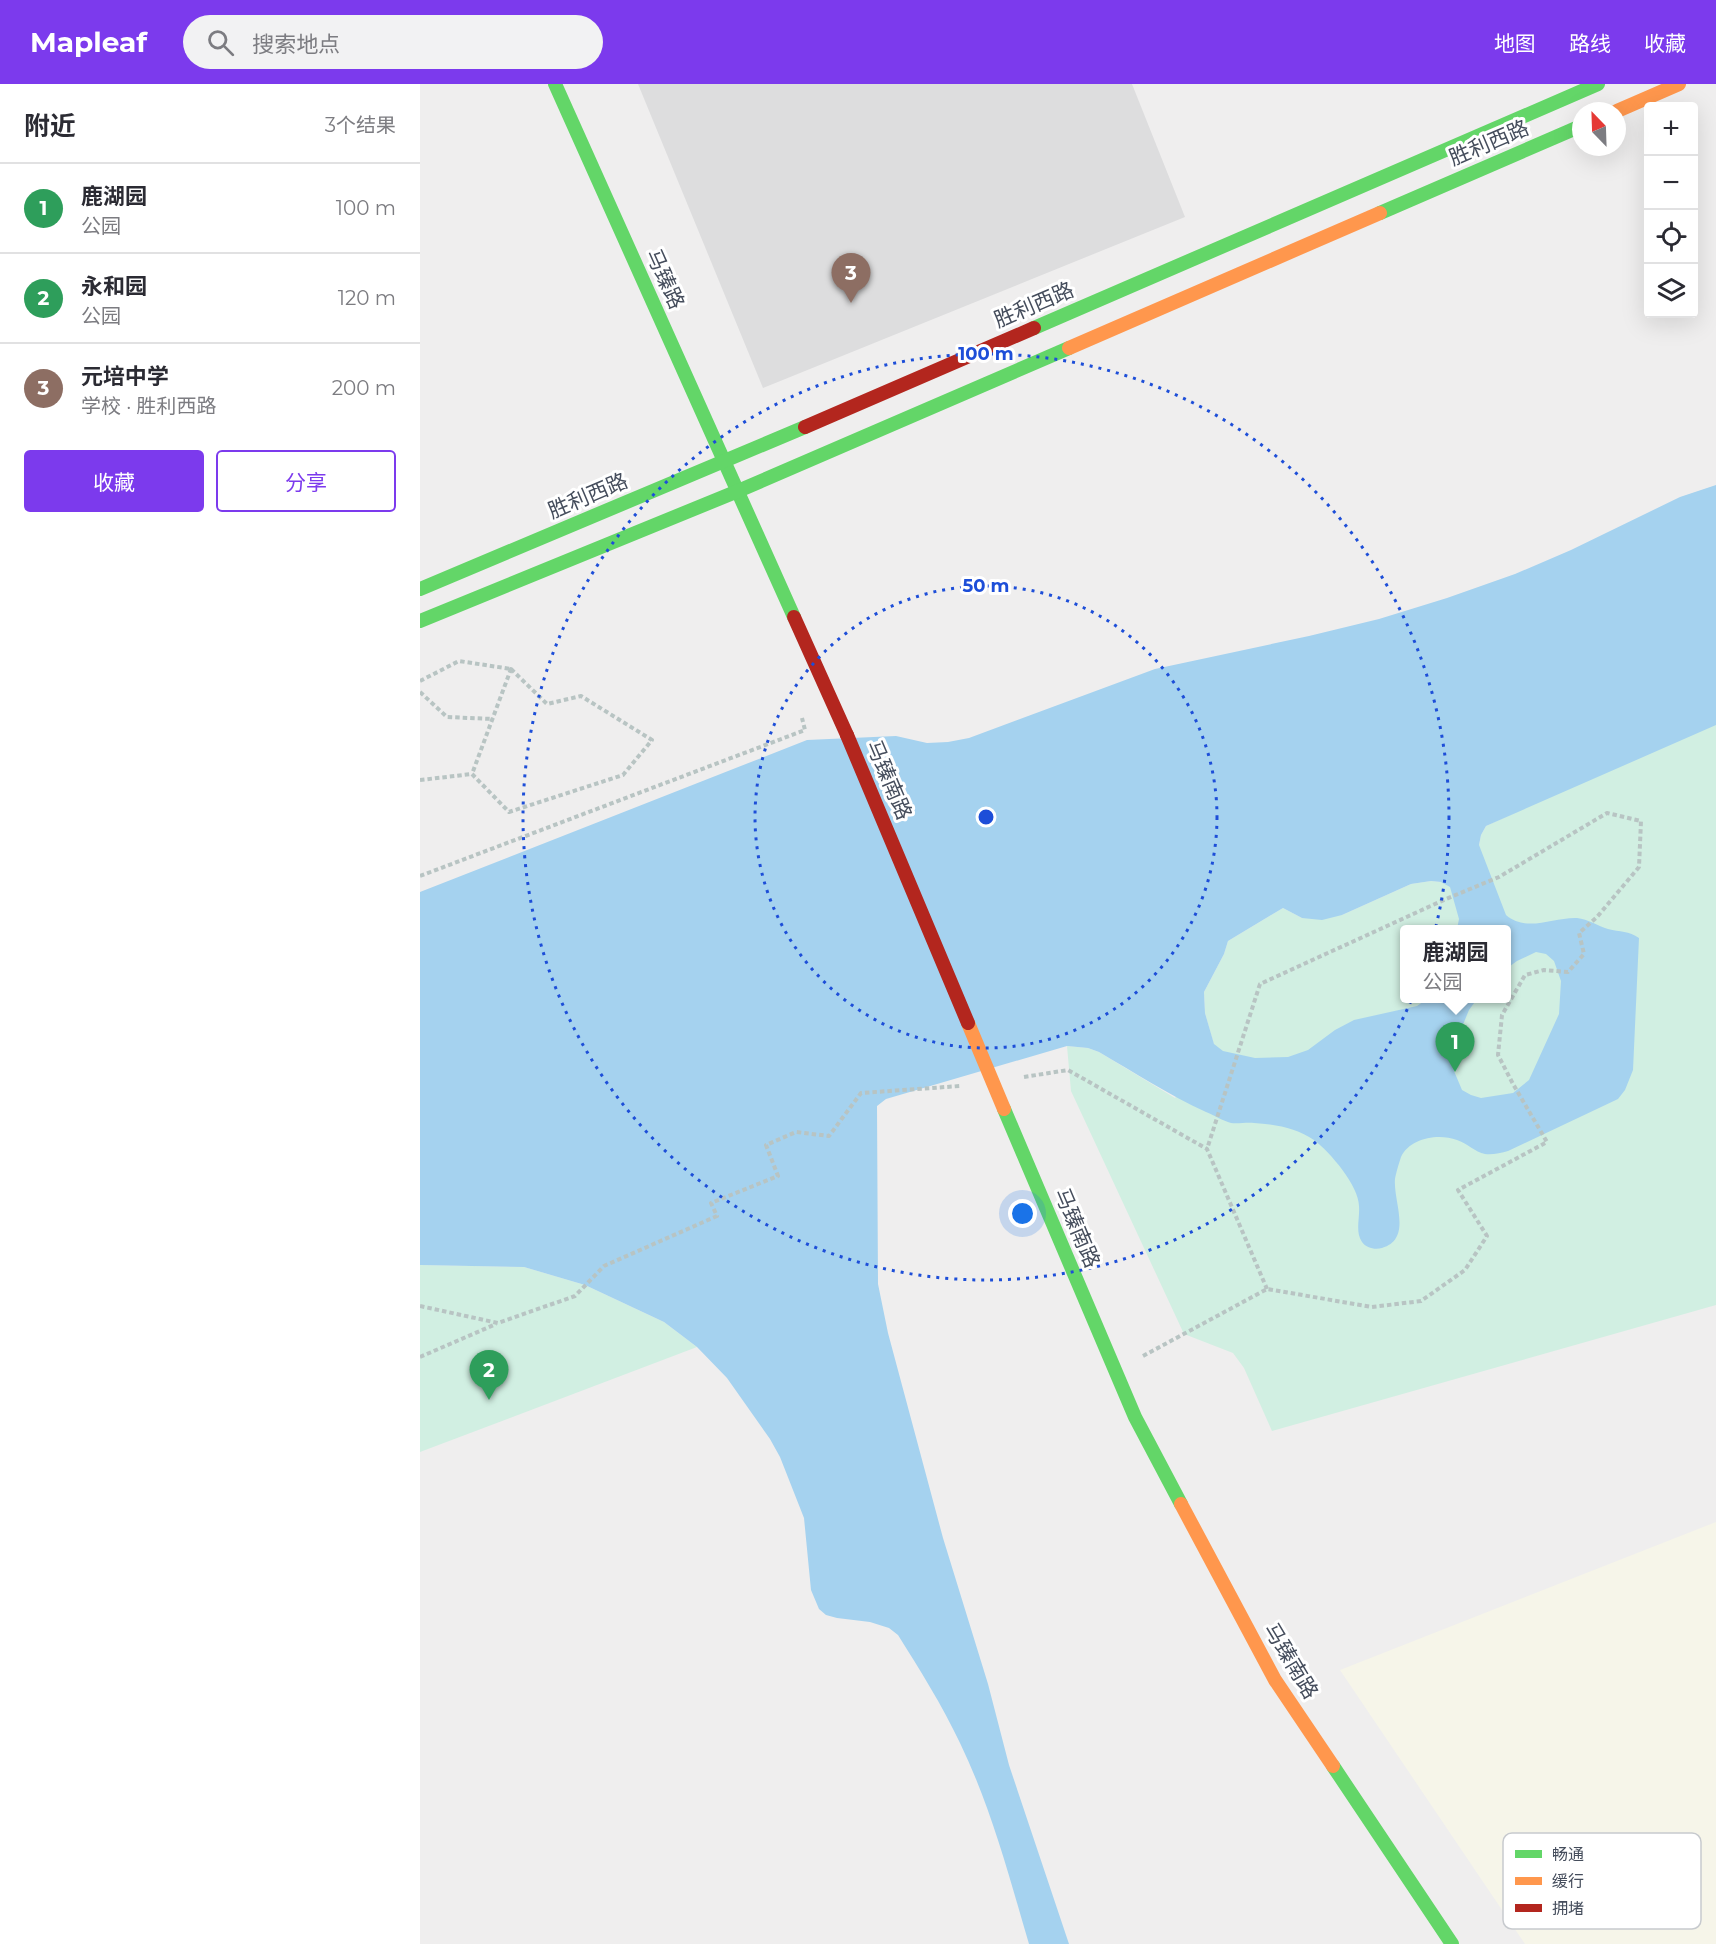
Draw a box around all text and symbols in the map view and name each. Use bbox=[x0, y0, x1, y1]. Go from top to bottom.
search box bbox=[183, 15, 603, 69]
text: Mapleaf bbox=[30, 25, 147, 59]
icon: search bbox=[204, 26, 237, 59]
text: 搜索地点 bbox=[252, 31, 340, 58]
text: 地图 bbox=[1494, 31, 1536, 56]
text: 路线 bbox=[1569, 31, 1611, 56]
text: 收藏 bbox=[1644, 31, 1686, 56]
north arrow bbox=[1572, 102, 1626, 156]
map controls bbox=[1644, 102, 1698, 318]
button: + bbox=[1644, 102, 1698, 156]
text: 附近 bbox=[24, 110, 76, 142]
text: 3个结果 bbox=[325, 113, 396, 137]
street label: 胜利西路 bbox=[1445, 115, 1532, 170]
button: − bbox=[1644, 156, 1698, 210]
text: 鹿湖园 bbox=[81, 183, 147, 210]
text: 1 bbox=[40, 196, 47, 220]
text: 100 m bbox=[336, 196, 396, 220]
button: locate bbox=[1644, 210, 1698, 264]
text: 公园 bbox=[81, 214, 121, 238]
street label: 马臻路 bbox=[641, 245, 690, 313]
pin: 3 bbox=[832, 254, 870, 303]
button: layers bbox=[1644, 264, 1698, 318]
text: 永和园 bbox=[81, 273, 147, 300]
street label: 胜利西路 bbox=[990, 277, 1077, 332]
text: 2 bbox=[38, 286, 49, 310]
text: 120 m bbox=[338, 286, 396, 310]
text: 公园 bbox=[81, 304, 121, 328]
text: 100 m bbox=[958, 343, 1014, 365]
text: 元培中学 bbox=[81, 363, 169, 390]
text: 3 bbox=[38, 376, 49, 400]
text: 200 m bbox=[332, 376, 396, 400]
text: 学校 · 胜利西路 bbox=[81, 394, 217, 418]
button: 收藏 bbox=[24, 450, 204, 512]
button: 分享 bbox=[216, 450, 396, 512]
street label: 胜利西路 bbox=[544, 468, 631, 523]
text: 50 m bbox=[963, 575, 1009, 597]
street label: 马臻南路 bbox=[862, 736, 917, 823]
centre of rings bbox=[976, 807, 996, 827]
popup bbox=[1400, 925, 1511, 1003]
text: 鹿湖园 bbox=[1422, 939, 1489, 966]
text: 公园 bbox=[1422, 970, 1462, 994]
pin: 1 bbox=[1436, 1022, 1474, 1072]
street label: 马臻南路 bbox=[1050, 1184, 1105, 1271]
your location bbox=[1008, 1199, 1037, 1228]
pin: 2 bbox=[470, 1350, 508, 1400]
street label: 马臻南路 bbox=[1259, 1618, 1324, 1703]
legend bbox=[1503, 1833, 1701, 1929]
text: 畅通 bbox=[1552, 1845, 1584, 1864]
text: 缓行 bbox=[1552, 1872, 1584, 1891]
text: 拥堵 bbox=[1552, 1899, 1584, 1918]

